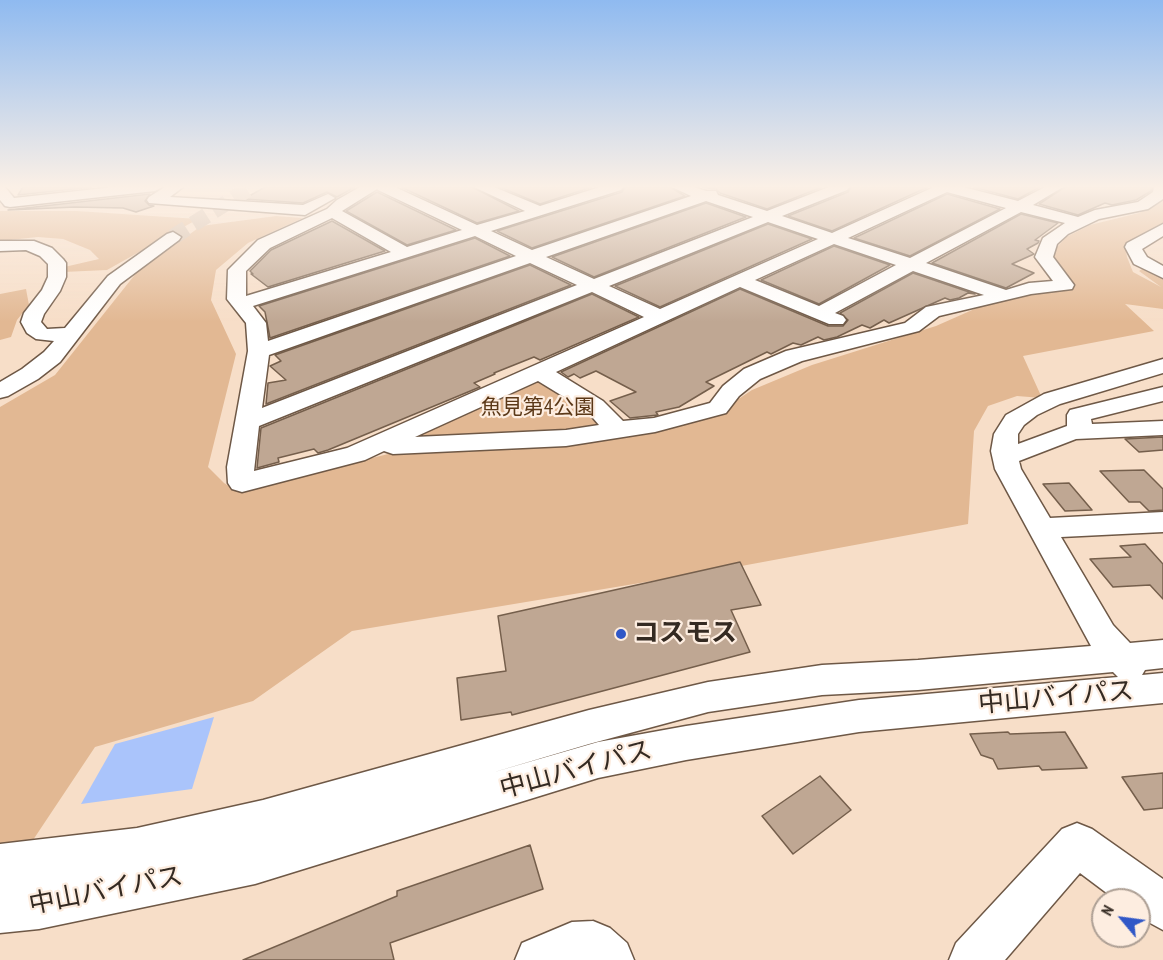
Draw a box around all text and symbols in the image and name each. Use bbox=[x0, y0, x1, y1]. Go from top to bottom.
park label: 魚見第4公園 bbox=[481, 395, 595, 421]
place label: コスモス bbox=[633, 618, 737, 650]
marker: コスモス bbox=[614, 627, 628, 641]
street label: 中山バイパス bbox=[977, 676, 1135, 720]
street label: 中山バイパス bbox=[497, 735, 655, 805]
street label: 中山バイパス bbox=[26, 861, 186, 921]
north arrow bbox=[1091, 888, 1151, 948]
text: N bbox=[1096, 902, 1118, 919]

